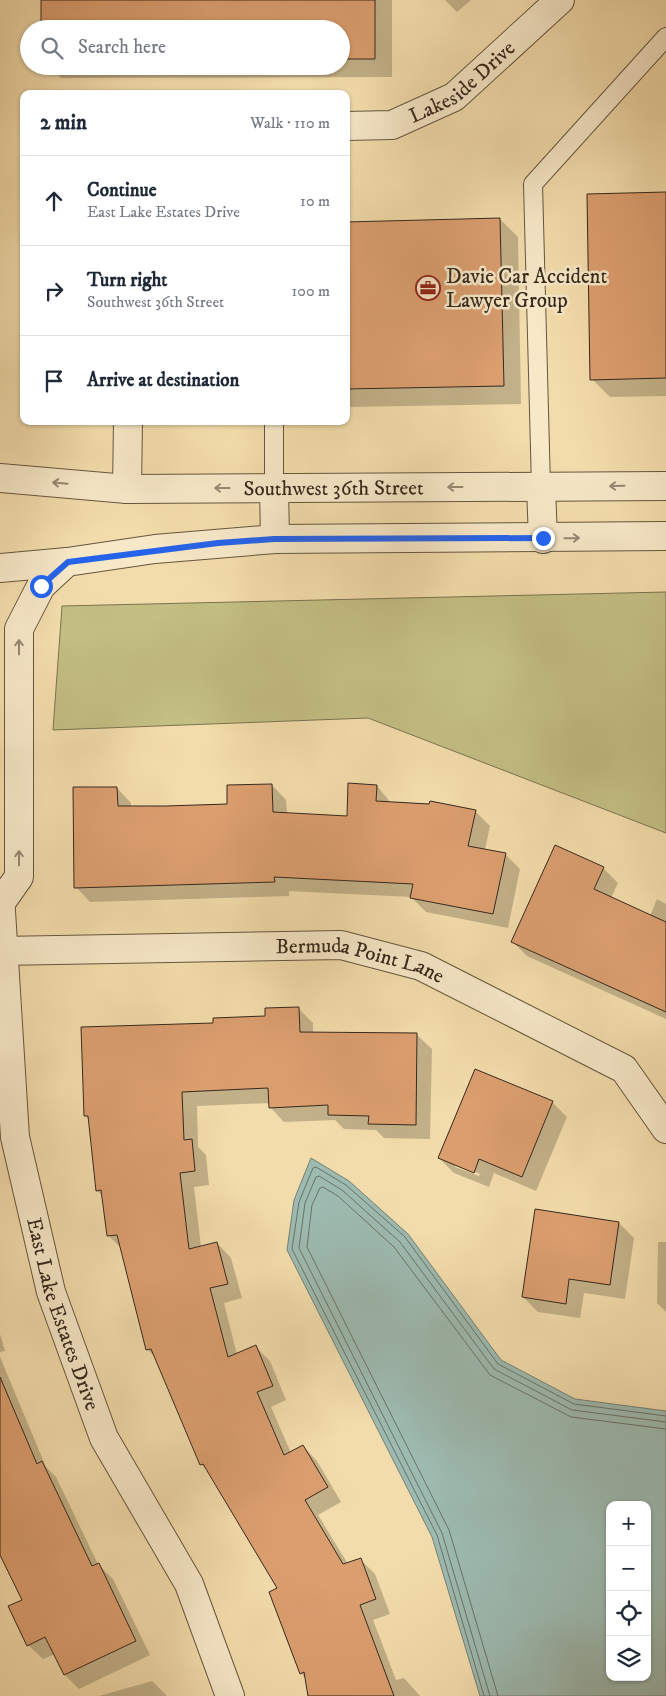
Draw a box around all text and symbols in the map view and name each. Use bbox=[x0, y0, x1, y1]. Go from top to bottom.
search box bbox=[20, 20, 350, 75]
icon: search bbox=[38, 34, 66, 62]
street label: Lakeside Drive bbox=[405, 35, 521, 130]
text: Search here bbox=[78, 36, 166, 59]
text: 2 min bbox=[40, 110, 87, 136]
text: Walk · 110 m bbox=[250, 113, 330, 133]
text: Continue bbox=[87, 179, 157, 202]
icon: ahead bbox=[40, 187, 68, 215]
text: 10 m bbox=[300, 191, 330, 211]
text: East Lake Estates Drive bbox=[87, 202, 240, 222]
place label: Davie Car Accident Lawyer Group bbox=[446, 264, 607, 314]
text: Turn right bbox=[87, 269, 167, 292]
office icon: Davie Car Accident Lawyer Group bbox=[415, 275, 441, 301]
icon: right bbox=[40, 277, 68, 305]
text: 100 m bbox=[292, 281, 330, 301]
text: Southwest 36th Street bbox=[87, 292, 224, 312]
icon: arrive bbox=[40, 367, 68, 395]
text: Arrive at destination bbox=[87, 369, 239, 392]
street label: Southwest 36th Street bbox=[243, 475, 424, 502]
one-way arrow bbox=[52, 479, 68, 488]
one-way arrow bbox=[610, 481, 626, 491]
one-way arrow bbox=[447, 482, 464, 492]
one-way arrow bbox=[215, 483, 231, 493]
route end bbox=[532, 527, 555, 550]
one-way arrow bbox=[564, 533, 580, 543]
route start bbox=[30, 575, 53, 598]
one-way arrow bbox=[14, 639, 24, 656]
one-way arrow bbox=[14, 850, 24, 866]
street label: Bermuda Point Lane bbox=[275, 933, 449, 990]
street label: East Lake Estates Drive bbox=[20, 1215, 105, 1414]
map controls bbox=[606, 1501, 651, 1681]
button: + bbox=[606, 1501, 651, 1546]
button: − bbox=[606, 1546, 651, 1591]
button: locate bbox=[606, 1591, 651, 1636]
button: layers bbox=[606, 1636, 651, 1681]

